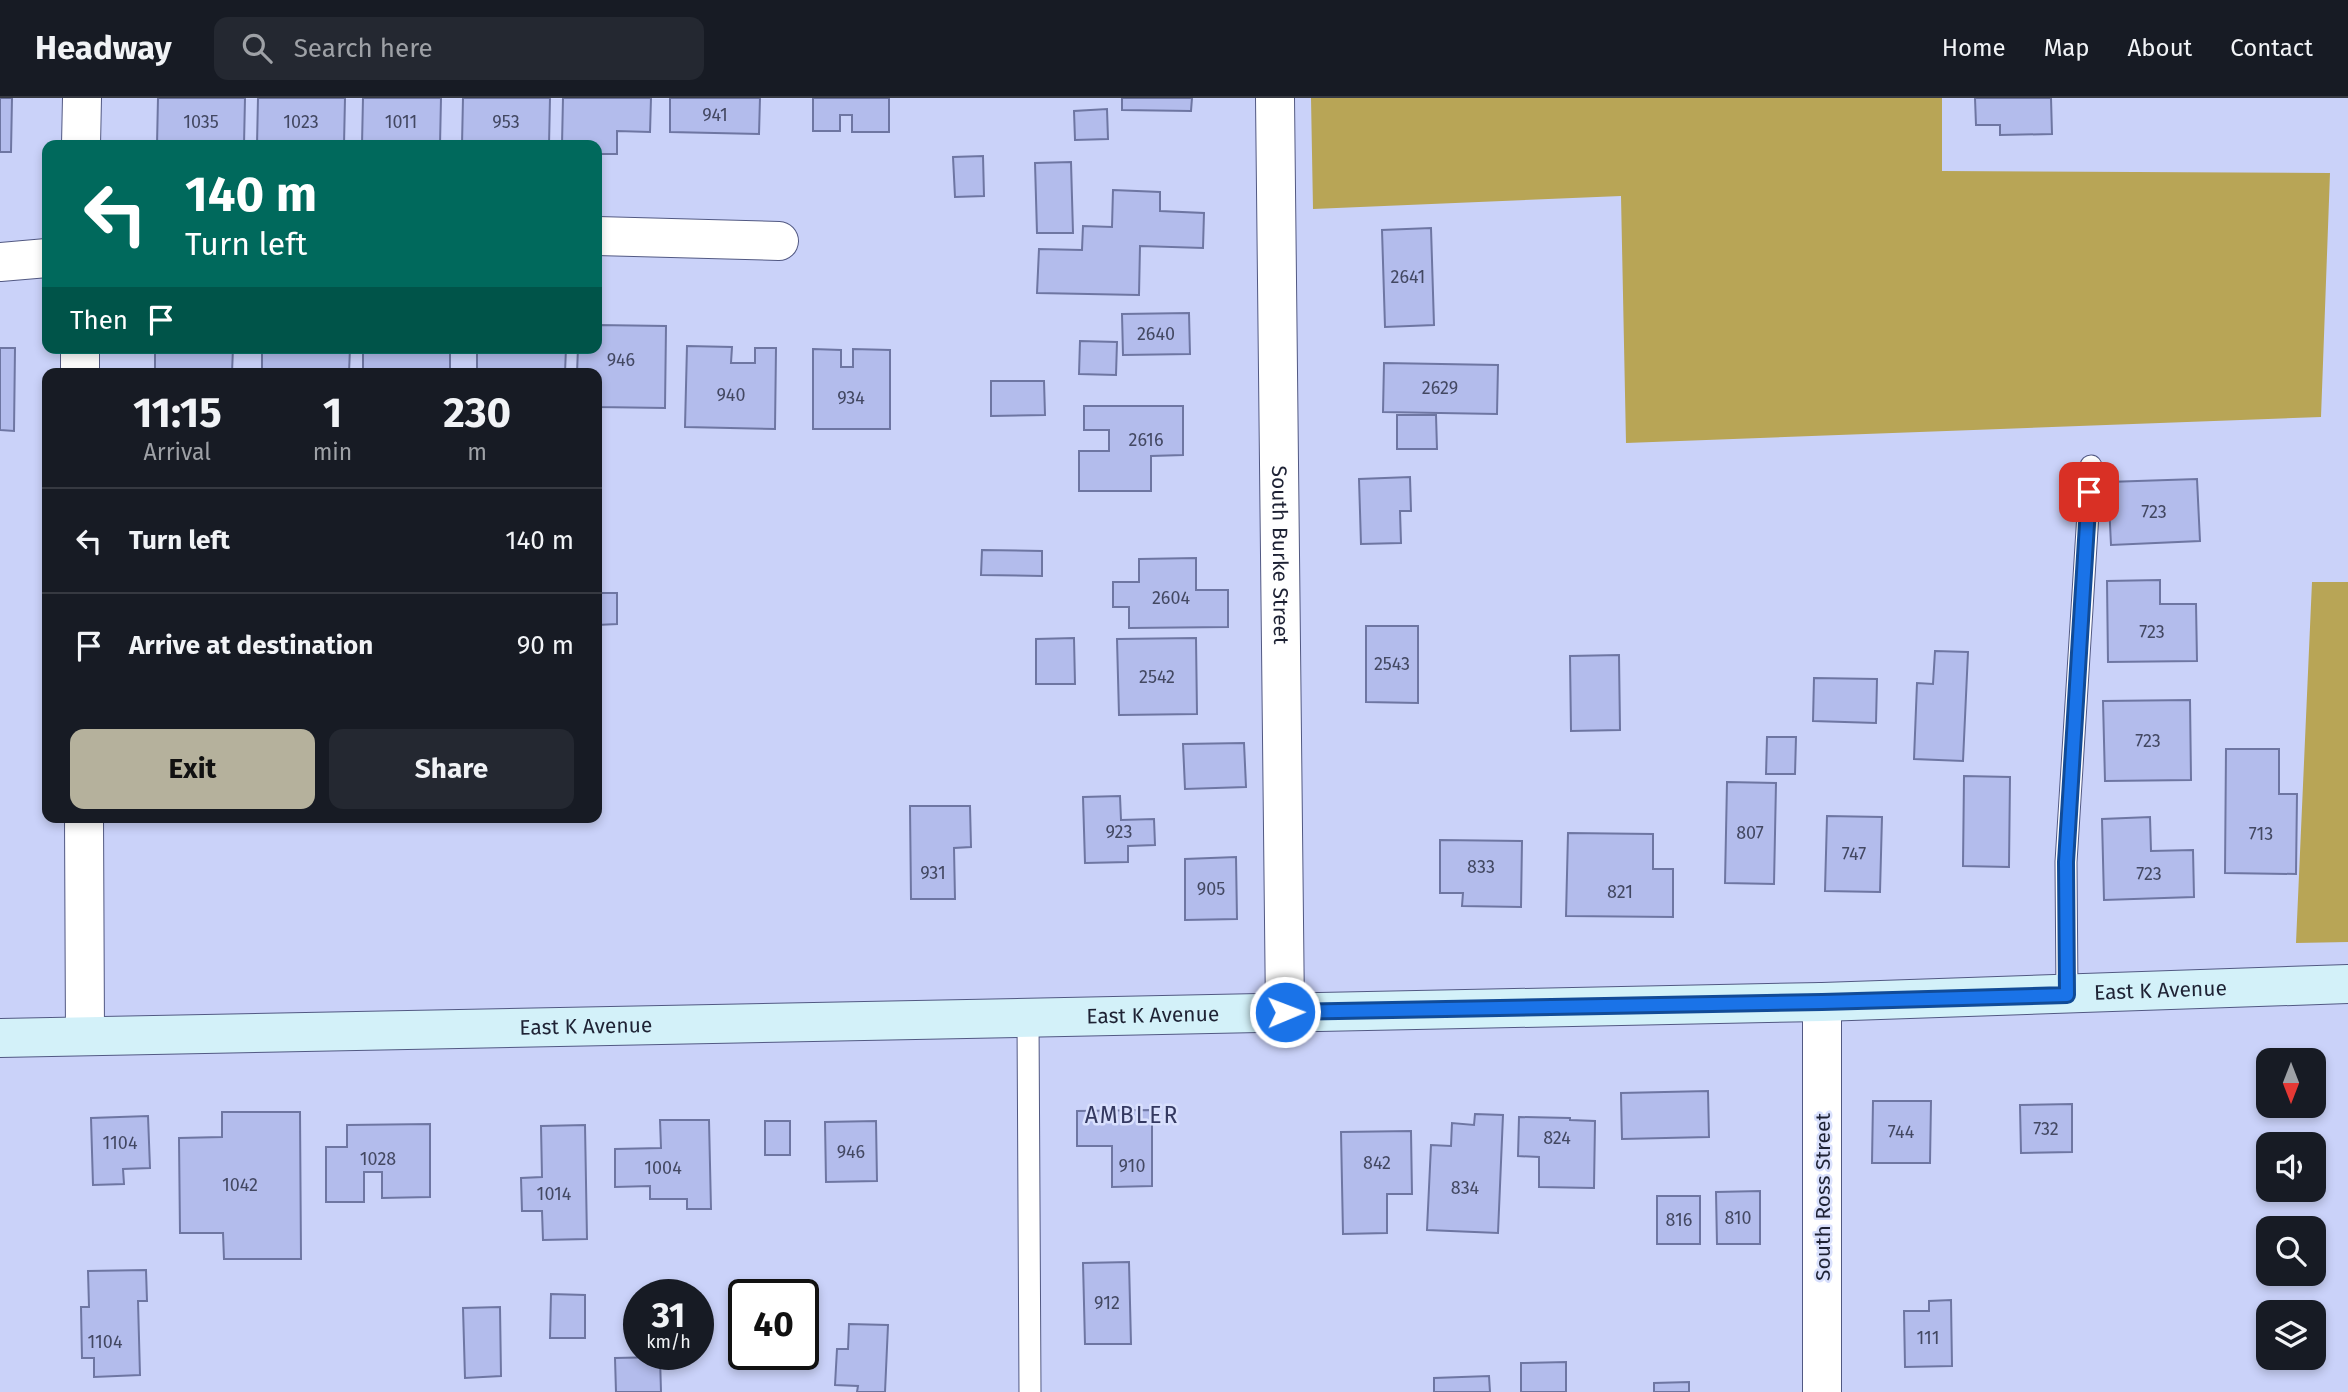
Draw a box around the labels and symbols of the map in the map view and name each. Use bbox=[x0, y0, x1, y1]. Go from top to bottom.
house number: 941 bbox=[702, 104, 728, 126]
house number: 1035 bbox=[183, 111, 219, 133]
house number: 1023 bbox=[283, 111, 319, 133]
house number: 1011 bbox=[385, 111, 417, 133]
house number: 953 bbox=[492, 111, 520, 133]
house number: 2641 bbox=[1391, 266, 1425, 288]
house number: 2640 bbox=[1137, 323, 1175, 345]
house number: 946 bbox=[607, 349, 635, 371]
house number: 2629 bbox=[1422, 377, 1458, 399]
house number: 940 bbox=[717, 384, 745, 406]
house number: 934 bbox=[837, 387, 865, 409]
house number: 2616 bbox=[1128, 429, 1164, 451]
pin bbox=[2059, 462, 2119, 522]
street label: South Burke Street bbox=[1266, 465, 1294, 645]
house number: 723 bbox=[2141, 501, 2167, 523]
house number: 2604 bbox=[1152, 587, 1190, 609]
house number: 723 bbox=[2139, 621, 2165, 643]
house number: 2543 bbox=[1374, 653, 1410, 675]
house number: 2542 bbox=[1139, 666, 1175, 688]
house number: 723 bbox=[2135, 730, 2161, 752]
house number: 923 bbox=[1106, 821, 1132, 843]
house number: 807 bbox=[1736, 822, 1764, 844]
house number: 713 bbox=[2249, 823, 2273, 845]
house number: 747 bbox=[1842, 843, 1866, 865]
house number: 833 bbox=[1467, 856, 1495, 878]
house number: 931 bbox=[920, 862, 946, 884]
house number: 723 bbox=[2136, 863, 2162, 885]
house number: 905 bbox=[1197, 878, 1225, 900]
house number: 821 bbox=[1607, 881, 1633, 903]
position arrow bbox=[1248, 975, 1322, 1049]
street label: East K Avenue bbox=[2094, 975, 2227, 1006]
street label: East K Avenue bbox=[1086, 1001, 1219, 1030]
street label: East K Avenue bbox=[519, 1012, 653, 1041]
north arrow bbox=[2256, 1048, 2326, 1118]
district label: AMBLER bbox=[1085, 1101, 1179, 1129]
street label: South Ross Street bbox=[1810, 1113, 1836, 1281]
house number: 732 bbox=[2033, 1118, 2059, 1140]
house number: 744 bbox=[1888, 1121, 1915, 1143]
house number: 824 bbox=[1543, 1127, 1571, 1149]
house number: 1104 bbox=[103, 1132, 138, 1154]
house number: 946 bbox=[837, 1141, 865, 1163]
house number: 1028 bbox=[360, 1148, 396, 1170]
house number: 842 bbox=[1363, 1152, 1391, 1174]
house number: 910 bbox=[1119, 1155, 1145, 1177]
house number: 1004 bbox=[644, 1157, 682, 1179]
house number: 1042 bbox=[222, 1174, 258, 1196]
house number: 834 bbox=[1451, 1177, 1480, 1199]
house number: 1014 bbox=[537, 1183, 572, 1205]
house number: 810 bbox=[1724, 1207, 1752, 1229]
house number: 816 bbox=[1666, 1209, 1692, 1231]
speed limit sign: 40 bbox=[728, 1279, 819, 1370]
house number: 912 bbox=[1094, 1292, 1120, 1314]
house number: 111 bbox=[1917, 1327, 1939, 1349]
house number: 1104 bbox=[88, 1331, 123, 1353]

